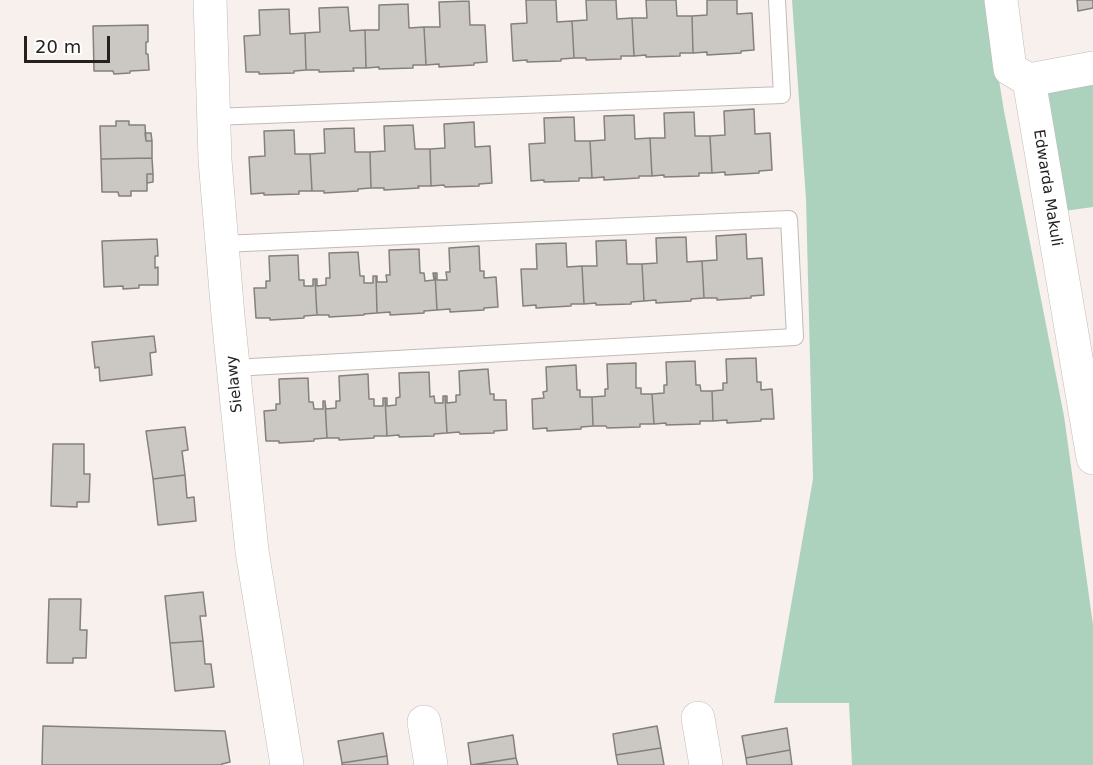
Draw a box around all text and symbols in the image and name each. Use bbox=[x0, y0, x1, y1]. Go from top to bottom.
scale bar bbox=[27, 24, 112, 62]
text: 20 m bbox=[35, 36, 81, 57]
street label: Edwarda Makuli bbox=[1029, 128, 1065, 248]
street label: Sielawy bbox=[223, 355, 247, 413]

